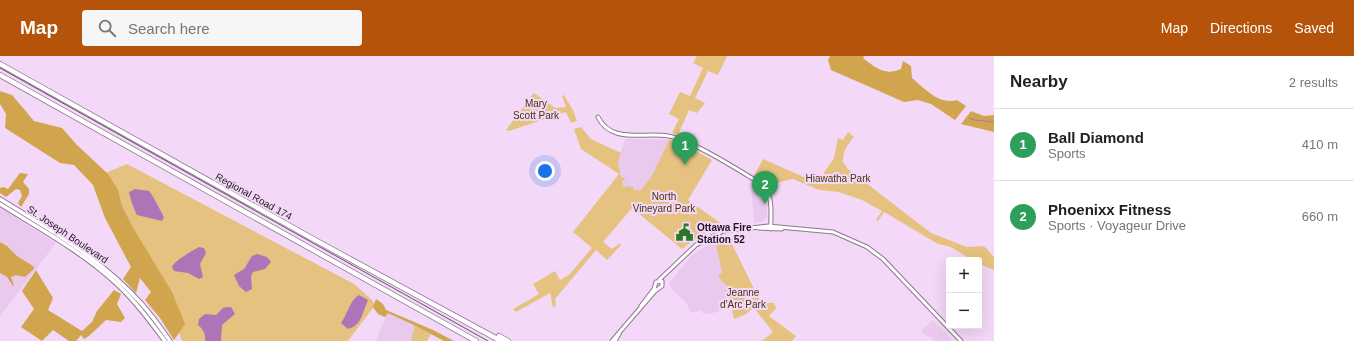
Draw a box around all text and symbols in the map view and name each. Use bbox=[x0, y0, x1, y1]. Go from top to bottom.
search box bbox=[82, 10, 362, 46]
text: Map bbox=[20, 17, 58, 38]
icon: search bbox=[96, 17, 118, 39]
text: Search here bbox=[128, 20, 210, 37]
text: Map bbox=[1161, 20, 1188, 36]
text: Directions bbox=[1210, 20, 1272, 36]
text: Saved bbox=[1294, 20, 1334, 36]
text: Nearby bbox=[1010, 72, 1068, 91]
text: 2 results bbox=[1289, 75, 1338, 90]
park label: Mary Scott Park bbox=[513, 98, 560, 121]
text: Ball Diamond bbox=[1048, 129, 1144, 146]
pin: 1 bbox=[672, 132, 698, 165]
text: 1 bbox=[1019, 137, 1027, 152]
text: 410 m bbox=[1302, 137, 1338, 152]
text: Sports bbox=[1048, 146, 1086, 161]
your location bbox=[535, 161, 555, 181]
street label: Regional Road 174 bbox=[214, 171, 294, 222]
pin: 2 bbox=[752, 171, 778, 204]
park label: Hiawatha Park bbox=[805, 173, 872, 184]
park label: North Vineyard Park bbox=[633, 191, 696, 214]
text: Phoenixx Fitness bbox=[1048, 201, 1171, 218]
street label: St. Joseph Boulevard bbox=[25, 203, 110, 266]
text: 2 bbox=[1019, 209, 1027, 224]
text: 660 m bbox=[1302, 209, 1338, 224]
text: Sports · Voyageur Drive bbox=[1048, 218, 1186, 233]
place label: Ottawa Fire Station 52 bbox=[697, 222, 752, 245]
public building icon: Ottawa Fire Station 52 bbox=[674, 223, 694, 243]
map controls bbox=[946, 257, 982, 329]
button: + bbox=[946, 257, 982, 293]
park label: Jeanne d'Arc Park bbox=[720, 287, 767, 310]
button: − bbox=[946, 293, 982, 329]

